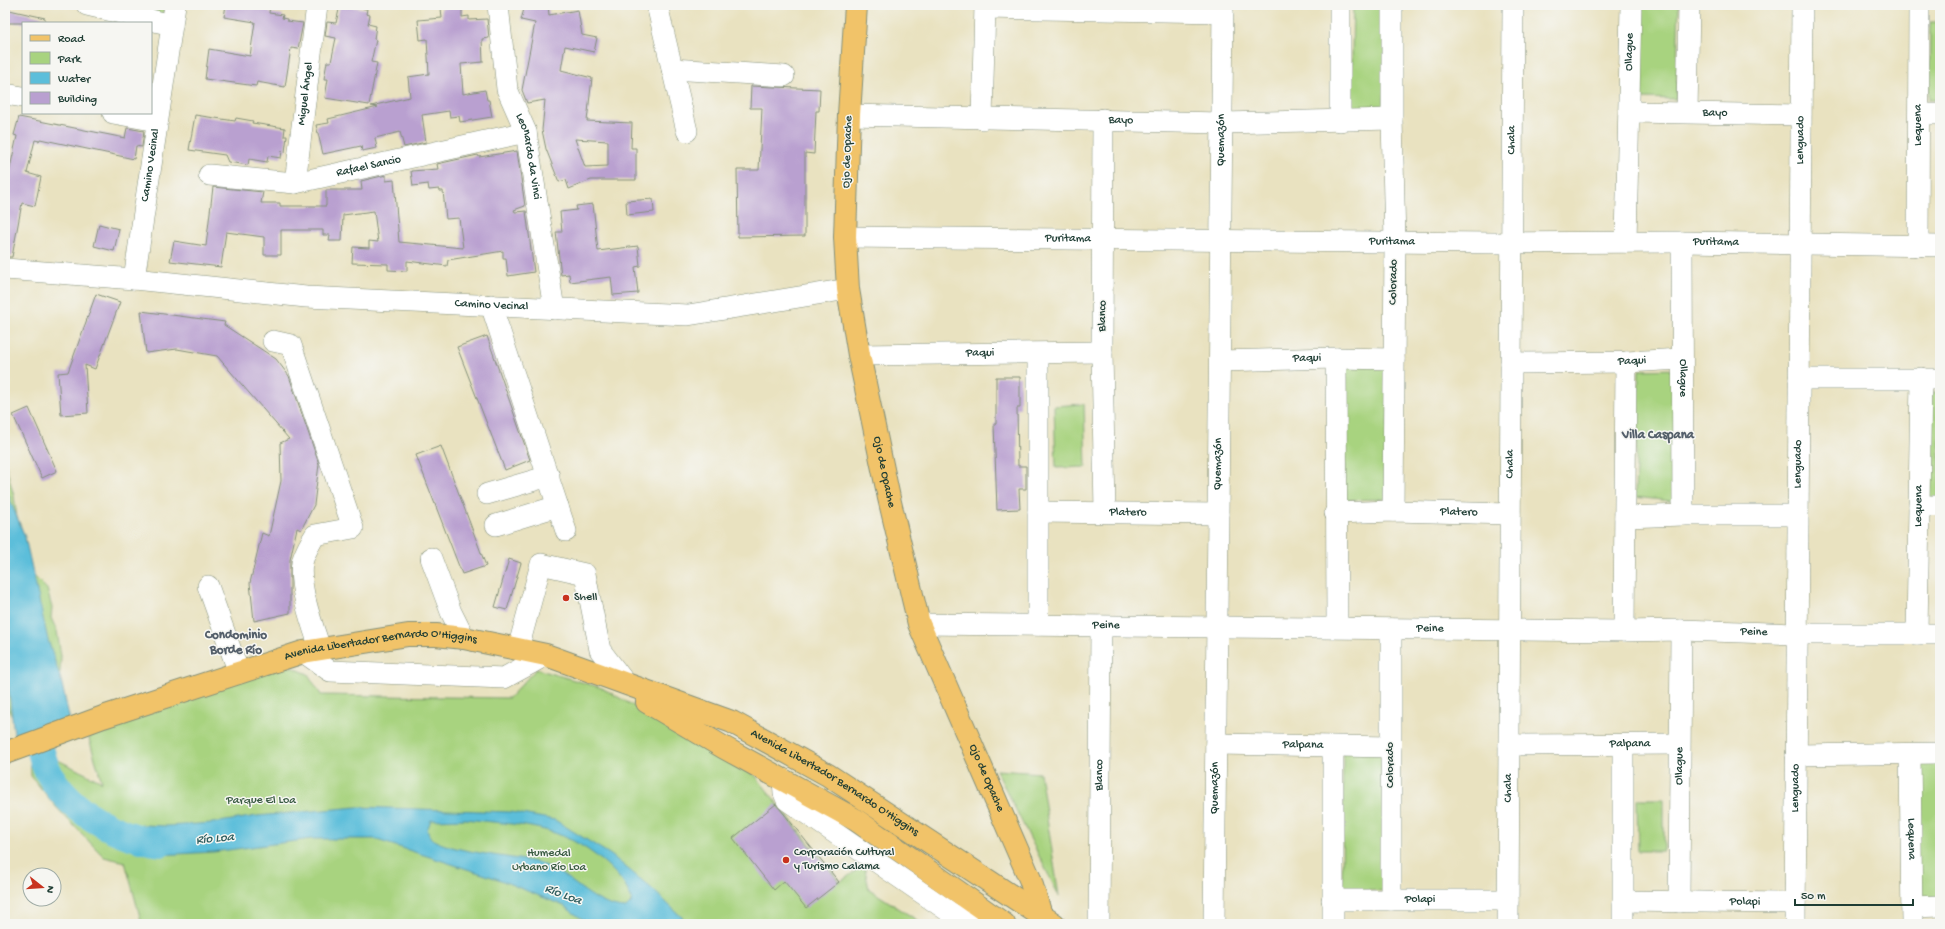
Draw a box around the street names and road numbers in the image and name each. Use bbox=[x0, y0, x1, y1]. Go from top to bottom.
street label: Ollague bbox=[1623, 32, 1637, 71]
street label: Miguel Ángel bbox=[295, 61, 317, 126]
street label: Lequena bbox=[1911, 104, 1926, 146]
street label: Bayo bbox=[1701, 106, 1728, 121]
street label: Leonardo da Vinci bbox=[512, 111, 544, 201]
street label: Bayo bbox=[1107, 114, 1134, 128]
street label: Quemazón bbox=[1214, 114, 1229, 166]
street label: Ojo de Opache bbox=[840, 115, 856, 188]
street label: Lenguado bbox=[1794, 116, 1808, 164]
street label: Chala bbox=[1505, 125, 1519, 155]
street label: Camino Vecinal bbox=[139, 127, 163, 203]
street label: Rafael Sancio bbox=[335, 153, 403, 181]
street label: Puritama bbox=[1044, 232, 1091, 246]
street label: Puritama bbox=[1368, 235, 1415, 249]
street label: Puritama bbox=[1692, 235, 1739, 250]
street label: Colorado bbox=[1387, 259, 1401, 305]
street label: Camino Vecinal bbox=[454, 297, 529, 314]
street label: Blanco bbox=[1096, 300, 1110, 333]
street label: Paqui bbox=[965, 346, 995, 361]
street label: Paqui bbox=[1291, 351, 1322, 366]
street label: Paqui bbox=[1617, 354, 1647, 369]
street label: Ollague bbox=[1675, 359, 1690, 398]
street label: Ojo de Opache bbox=[869, 435, 898, 510]
street label: Quemazón bbox=[1211, 437, 1226, 490]
street label: Lenguado bbox=[1791, 440, 1806, 488]
street label: Chala bbox=[1503, 449, 1518, 479]
street label: Lequena bbox=[1912, 485, 1926, 527]
street label: Platero bbox=[1439, 505, 1478, 520]
street label: Platero bbox=[1108, 506, 1147, 520]
street label: Peine bbox=[1091, 619, 1121, 633]
street label: Peine bbox=[1415, 622, 1445, 636]
street label: Peine bbox=[1739, 625, 1769, 640]
street label: Avenida Libertador Bernardo O'Higgins bbox=[283, 628, 479, 665]
street label: Avenida Libertador Bernardo O'Higgins bbox=[748, 727, 922, 840]
street label: Palpana bbox=[1609, 737, 1651, 751]
street label: Palpana bbox=[1281, 738, 1324, 753]
street label: Ojo de Opache bbox=[965, 742, 1007, 815]
street label: Colorado bbox=[1384, 742, 1398, 788]
street label: Ollague bbox=[1673, 746, 1687, 785]
street label: Blanco bbox=[1093, 759, 1107, 792]
street label: Quemazón bbox=[1208, 761, 1223, 814]
street label: Lenguado bbox=[1789, 764, 1803, 812]
street label: Chala bbox=[1502, 773, 1516, 803]
street label: Lequena bbox=[1904, 818, 1918, 860]
street label: Polapi bbox=[1404, 893, 1436, 907]
street label: Polapi bbox=[1729, 895, 1761, 910]

